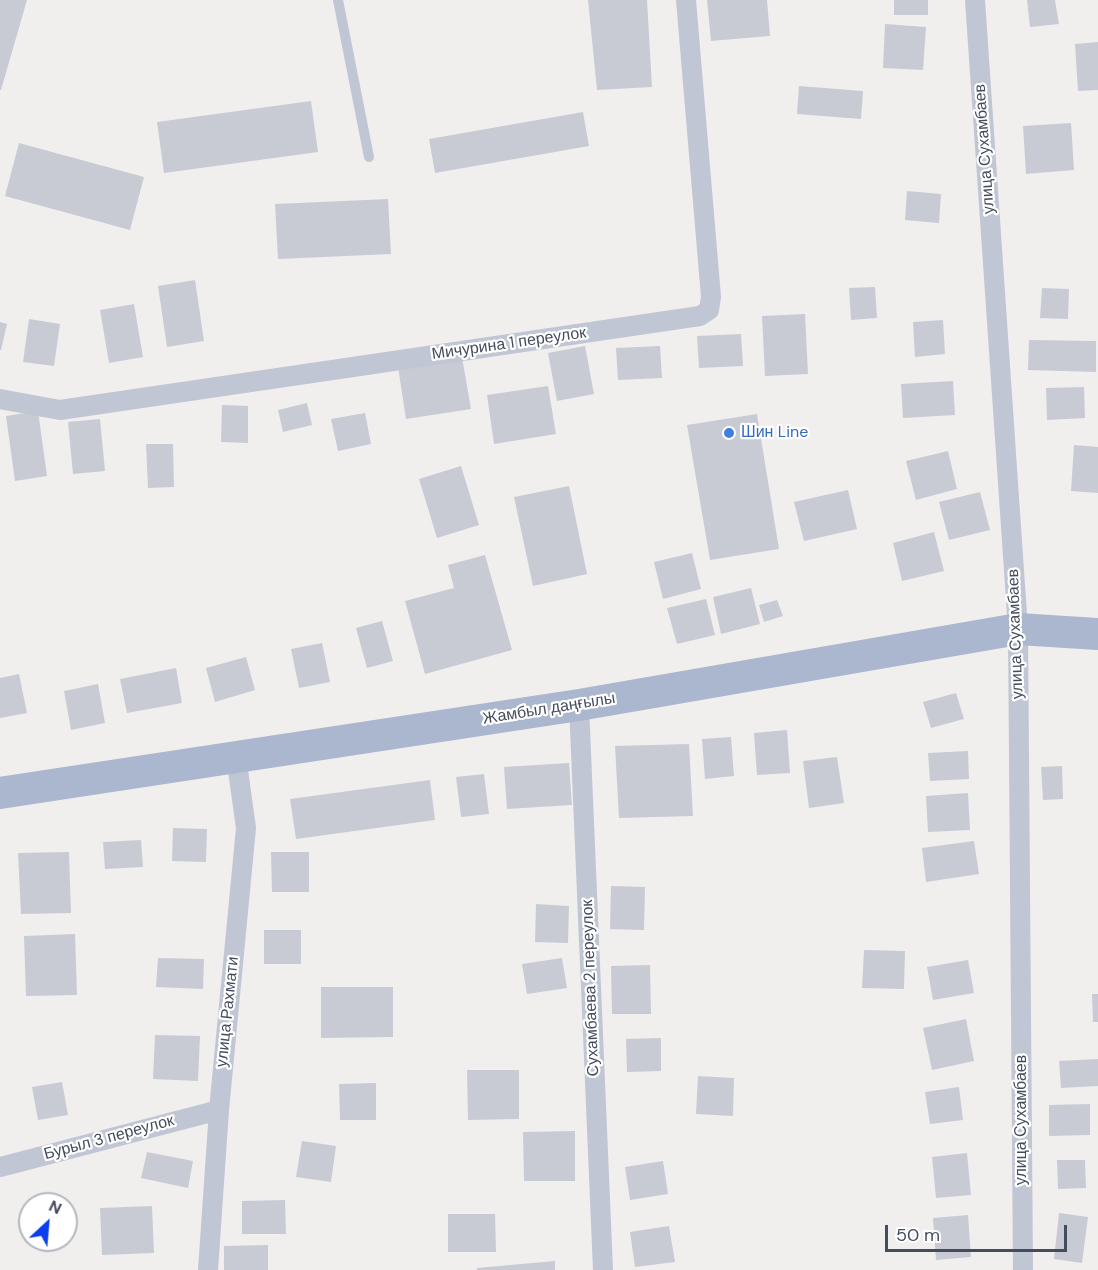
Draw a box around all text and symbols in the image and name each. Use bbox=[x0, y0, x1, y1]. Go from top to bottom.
street label: улица Сухамбаев bbox=[971, 83, 999, 215]
street label: Мичурина 1 переулок bbox=[431, 324, 587, 364]
place label: Шин Line bbox=[741, 423, 808, 443]
marker: Шин Line bbox=[722, 426, 736, 440]
street label: улица Сухамбаев bbox=[1004, 568, 1028, 700]
street label: Жамбыл даңғылы bbox=[481, 689, 617, 729]
street label: Сухамбаева 2 переулок bbox=[578, 899, 604, 1077]
street label: улица Рахмати bbox=[213, 956, 243, 1068]
street label: улица Сухамбаев bbox=[1012, 1055, 1032, 1185]
street label: Бурыл 3 переулок bbox=[42, 1111, 176, 1165]
north arrow bbox=[18, 1192, 78, 1252]
text: N bbox=[45, 1195, 65, 1219]
scale bar bbox=[888, 1213, 1070, 1251]
text: 50 m bbox=[896, 1223, 940, 1247]

